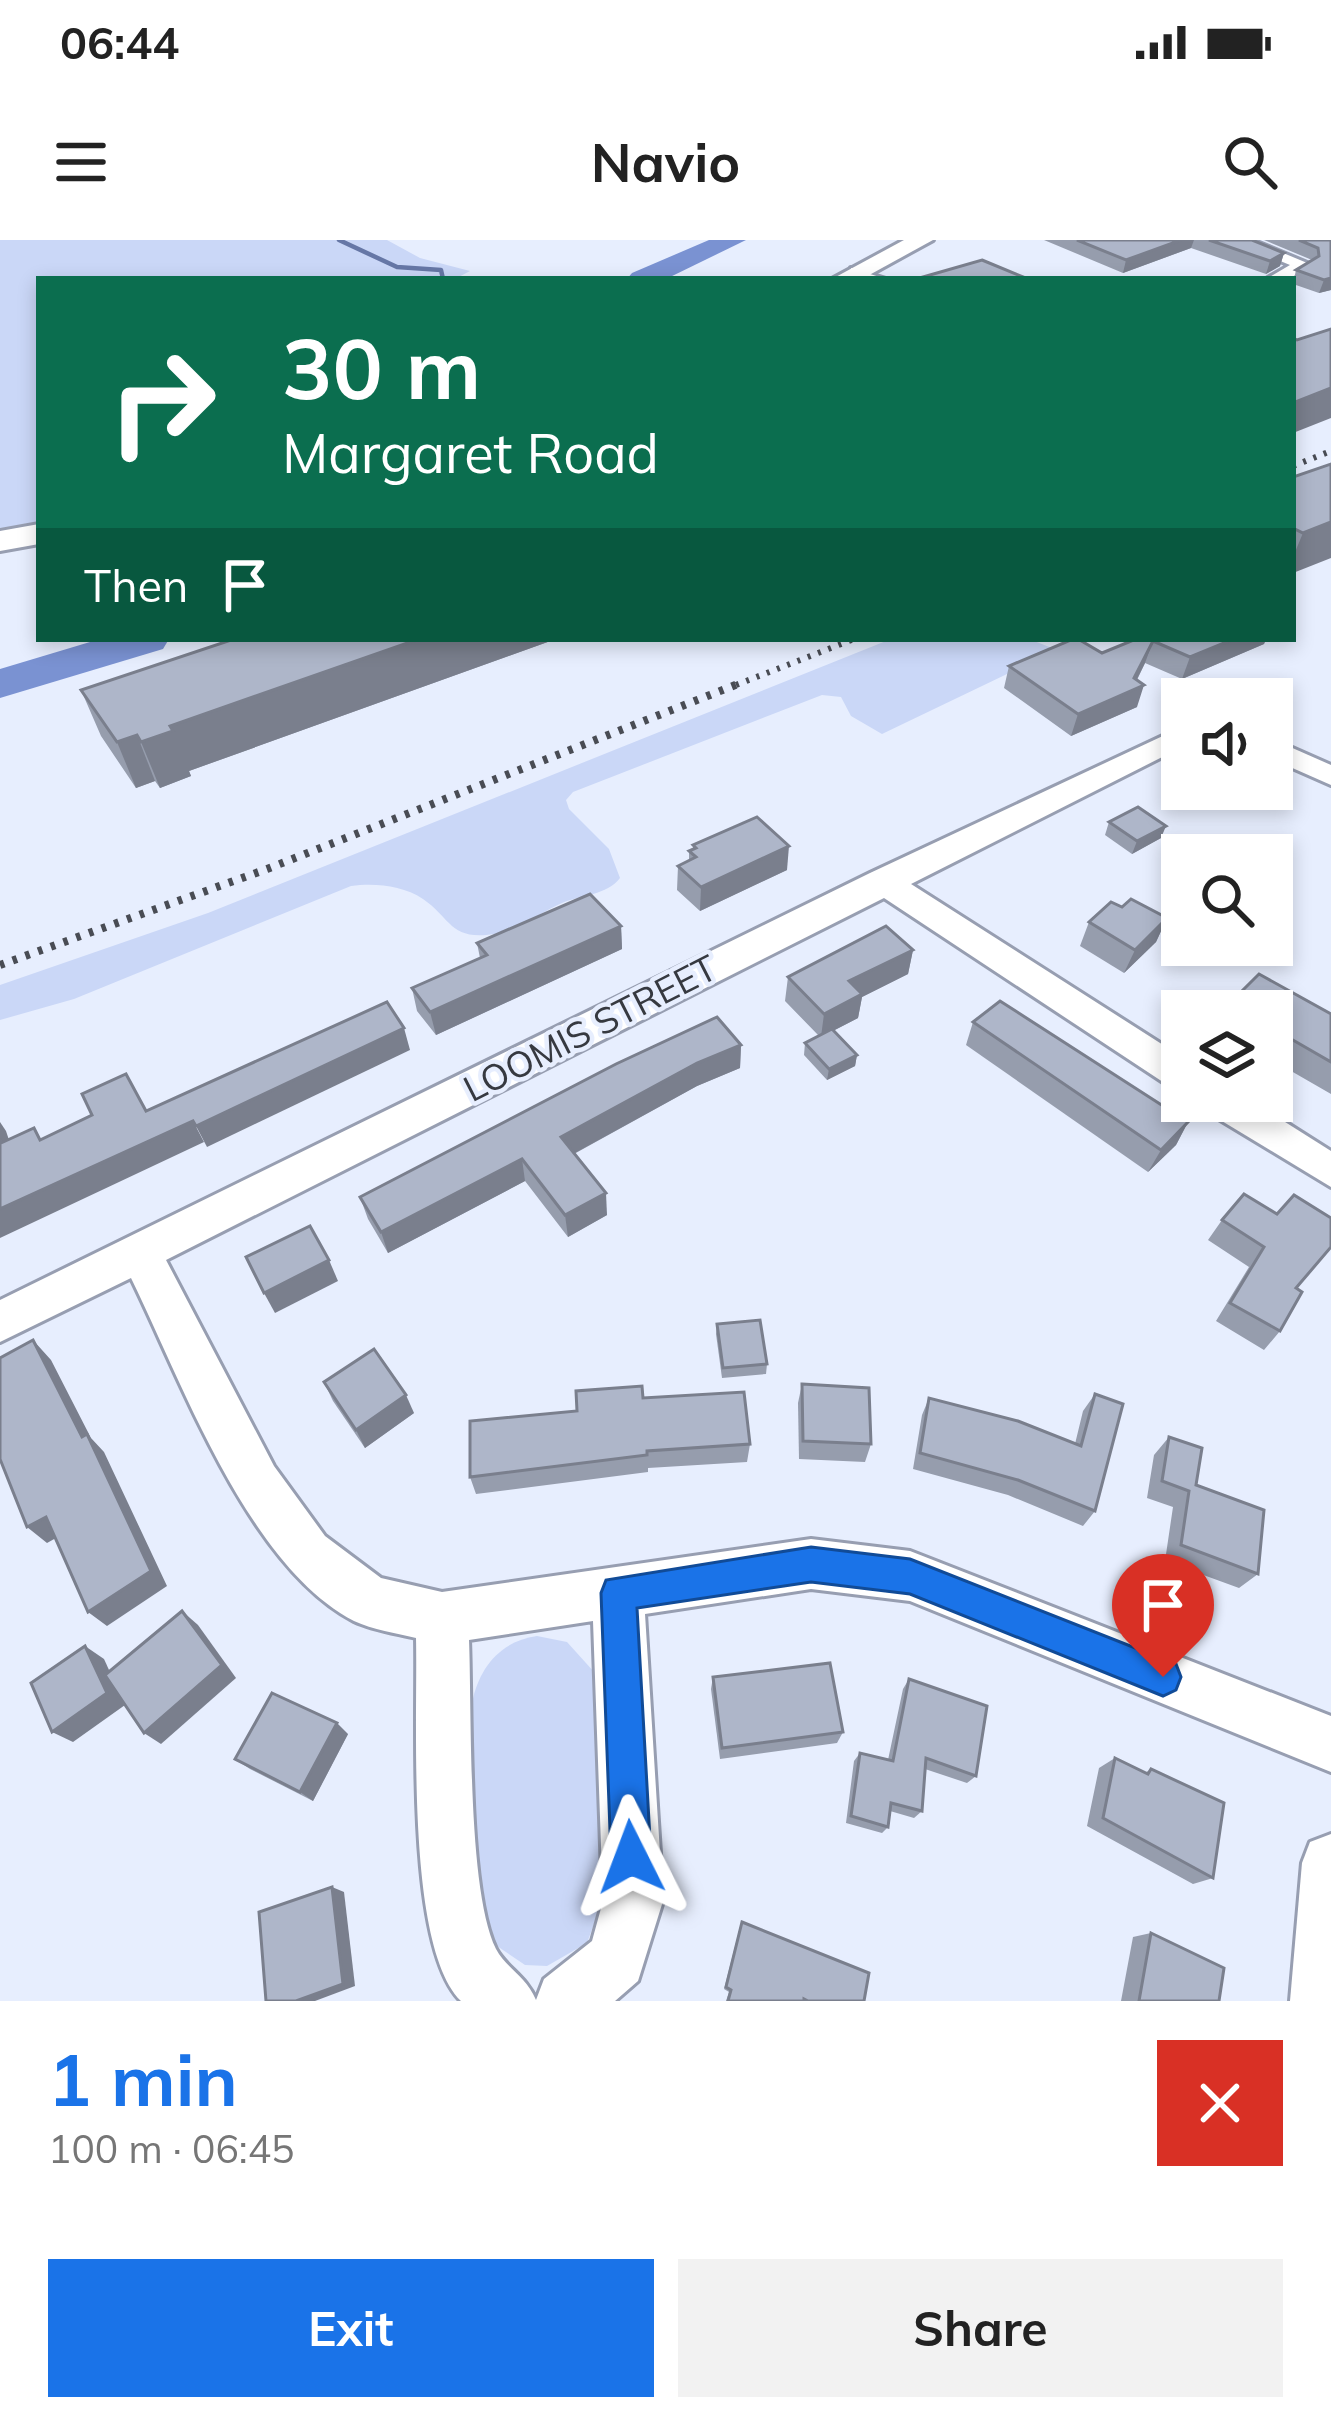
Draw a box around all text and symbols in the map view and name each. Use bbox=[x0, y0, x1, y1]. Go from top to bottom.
text: 06:44 bbox=[60, 14, 179, 70]
text: Navio bbox=[591, 128, 740, 196]
icon: menu bbox=[48, 129, 114, 195]
icon: search bbox=[1217, 129, 1283, 195]
text: 30 m bbox=[282, 315, 481, 420]
icon: right bbox=[84, 324, 240, 480]
text: Margaret Road bbox=[282, 419, 659, 487]
icon: arrive bbox=[212, 552, 278, 618]
text: Then bbox=[84, 557, 188, 613]
map controls bbox=[1161, 678, 1293, 1122]
button: sound bbox=[1161, 678, 1293, 810]
button: search bbox=[1161, 834, 1293, 966]
street label: LOOMIS STREET bbox=[456, 944, 724, 1111]
button: layers bbox=[1161, 990, 1293, 1122]
pin bbox=[1112, 1554, 1214, 1677]
icon: arrive bbox=[1130, 1572, 1196, 1638]
position arrow bbox=[568, 1794, 694, 1920]
text: 1 min bbox=[48, 2034, 238, 2124]
button: close bbox=[1157, 2040, 1283, 2166]
text: 100 m · 06:45 bbox=[48, 2124, 294, 2173]
button: Exit bbox=[48, 2259, 654, 2397]
button: Share bbox=[678, 2259, 1283, 2397]

